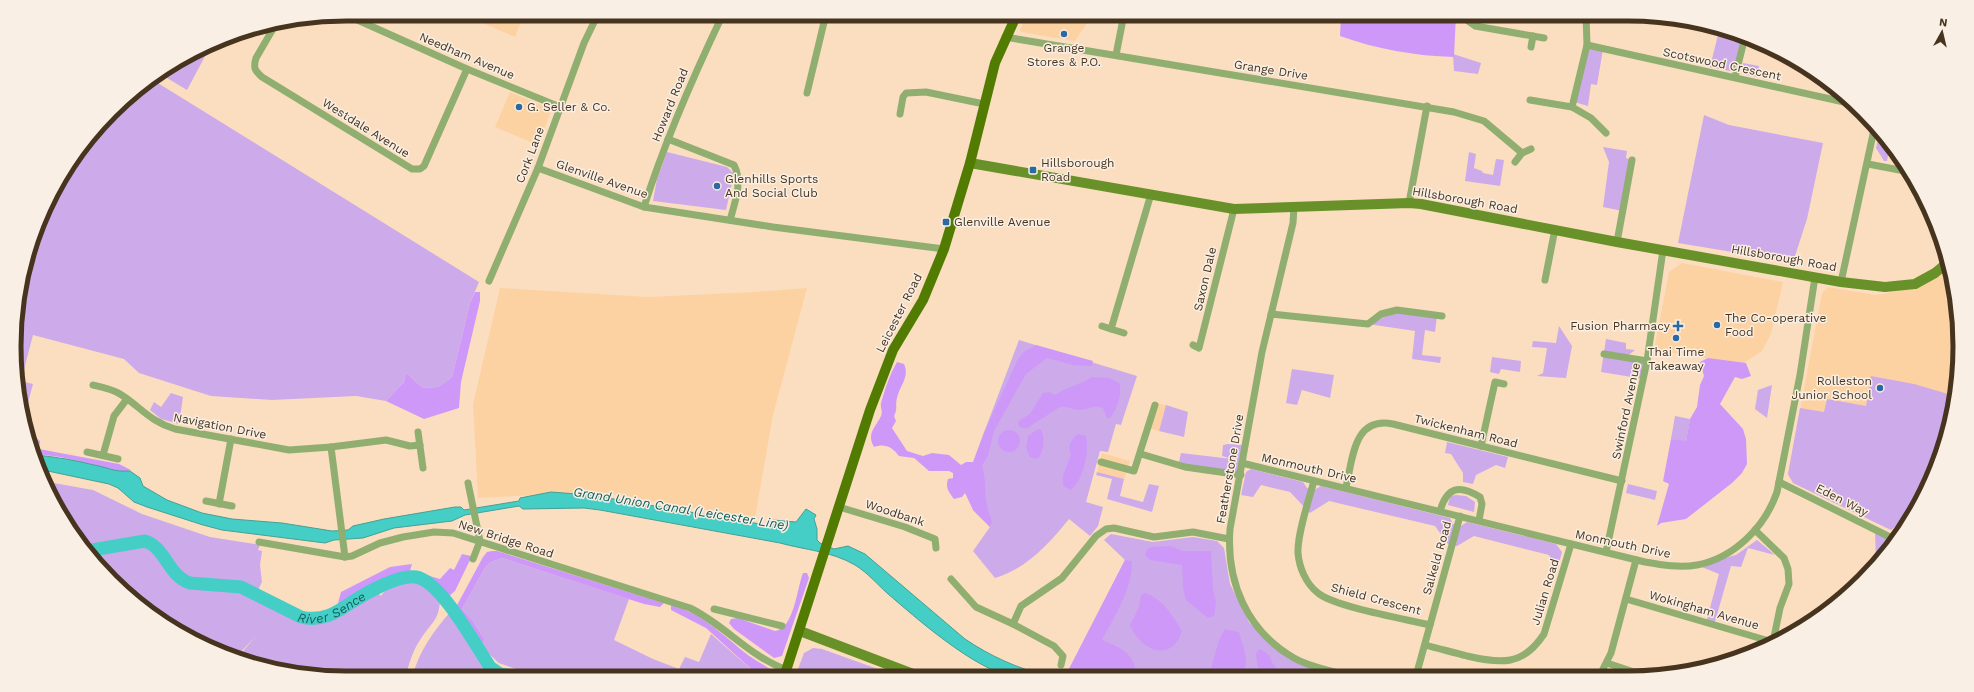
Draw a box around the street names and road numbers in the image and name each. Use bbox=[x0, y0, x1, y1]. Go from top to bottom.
street label: Needham Avenue bbox=[417, 30, 517, 82]
street label: Scotswood Crescent bbox=[1662, 45, 1782, 83]
street label: Grange Drive bbox=[1233, 57, 1309, 83]
street label: Howard Road bbox=[649, 66, 691, 144]
street label: Westdale Avenue bbox=[320, 95, 412, 161]
street label: Cork Lane bbox=[513, 125, 547, 185]
street label: Glenville Avenue bbox=[554, 157, 650, 201]
street label: Hillsborough Road bbox=[1411, 184, 1519, 216]
street label: Hillsborough Road bbox=[1730, 242, 1838, 274]
street label: Saxon Dale bbox=[1191, 246, 1219, 312]
street label: Leicester Road bbox=[873, 271, 925, 355]
street label: Swinford Avenue bbox=[1609, 361, 1643, 461]
street label: Navigation Drive bbox=[172, 410, 268, 442]
street label: Twickenham Road bbox=[1413, 411, 1519, 451]
street label: Featherstone Drive bbox=[1213, 413, 1247, 525]
street label: Monmouth Drive bbox=[1260, 450, 1358, 486]
street label: Eden Way bbox=[1814, 481, 1871, 519]
street label: Woodbank bbox=[864, 497, 927, 529]
street label: New Bridge Road bbox=[457, 517, 555, 561]
street label: Salkeld Road bbox=[1420, 519, 1454, 597]
street label: Monmouth Drive bbox=[1574, 527, 1672, 561]
street label: Julian Road bbox=[1528, 557, 1562, 627]
street label: Shield Crescent bbox=[1329, 580, 1423, 618]
street label: Wokingham Avenue bbox=[1647, 588, 1761, 632]

